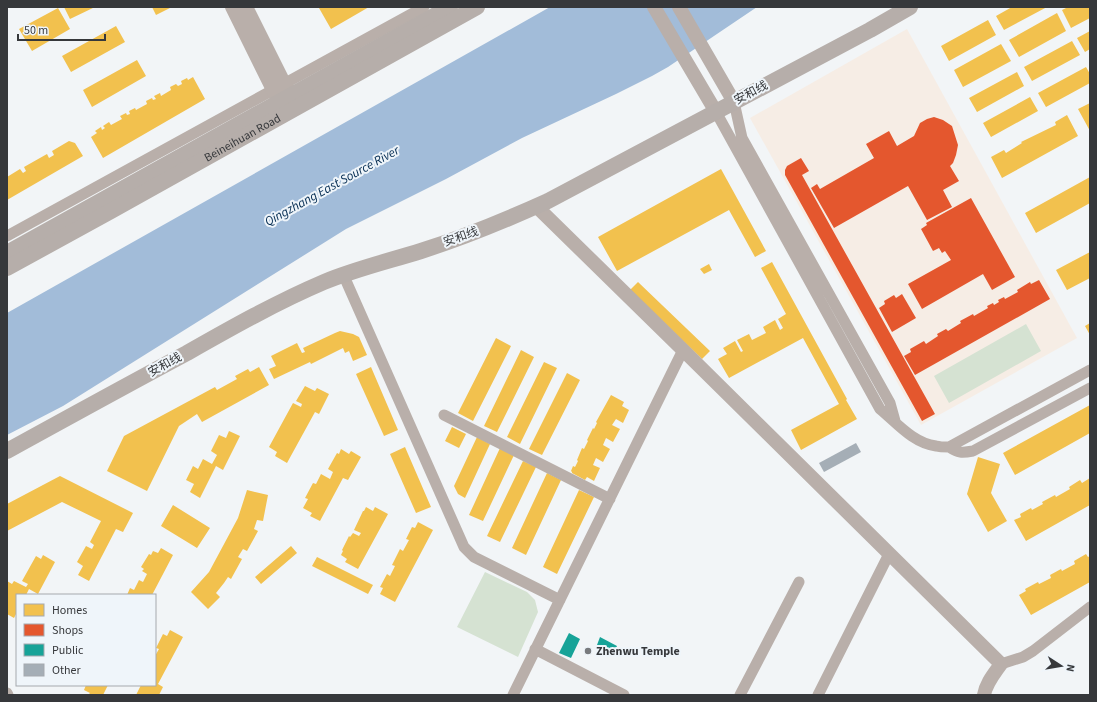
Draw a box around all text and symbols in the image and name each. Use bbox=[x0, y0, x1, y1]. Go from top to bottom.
scale bar bbox=[18, 16, 105, 42]
text: 50 m bbox=[24, 22, 48, 39]
street label: 安和线 bbox=[731, 77, 771, 109]
street label: Beineihuan Road bbox=[201, 110, 284, 166]
water label: Qingzhang East Source River bbox=[261, 141, 403, 231]
street label: 安和线 bbox=[441, 223, 481, 251]
street label: 安和线 bbox=[145, 349, 185, 381]
legend bbox=[16, 594, 156, 686]
text: Homes bbox=[52, 602, 87, 619]
text: Shops bbox=[52, 622, 83, 639]
text: Public bbox=[52, 642, 84, 659]
place label: Zhenwu Temple bbox=[596, 643, 680, 660]
marker: Zhenwu Temple bbox=[583, 646, 593, 656]
north arrow bbox=[1041, 646, 1081, 686]
text: Other bbox=[52, 662, 82, 679]
text: N bbox=[1062, 663, 1078, 673]

